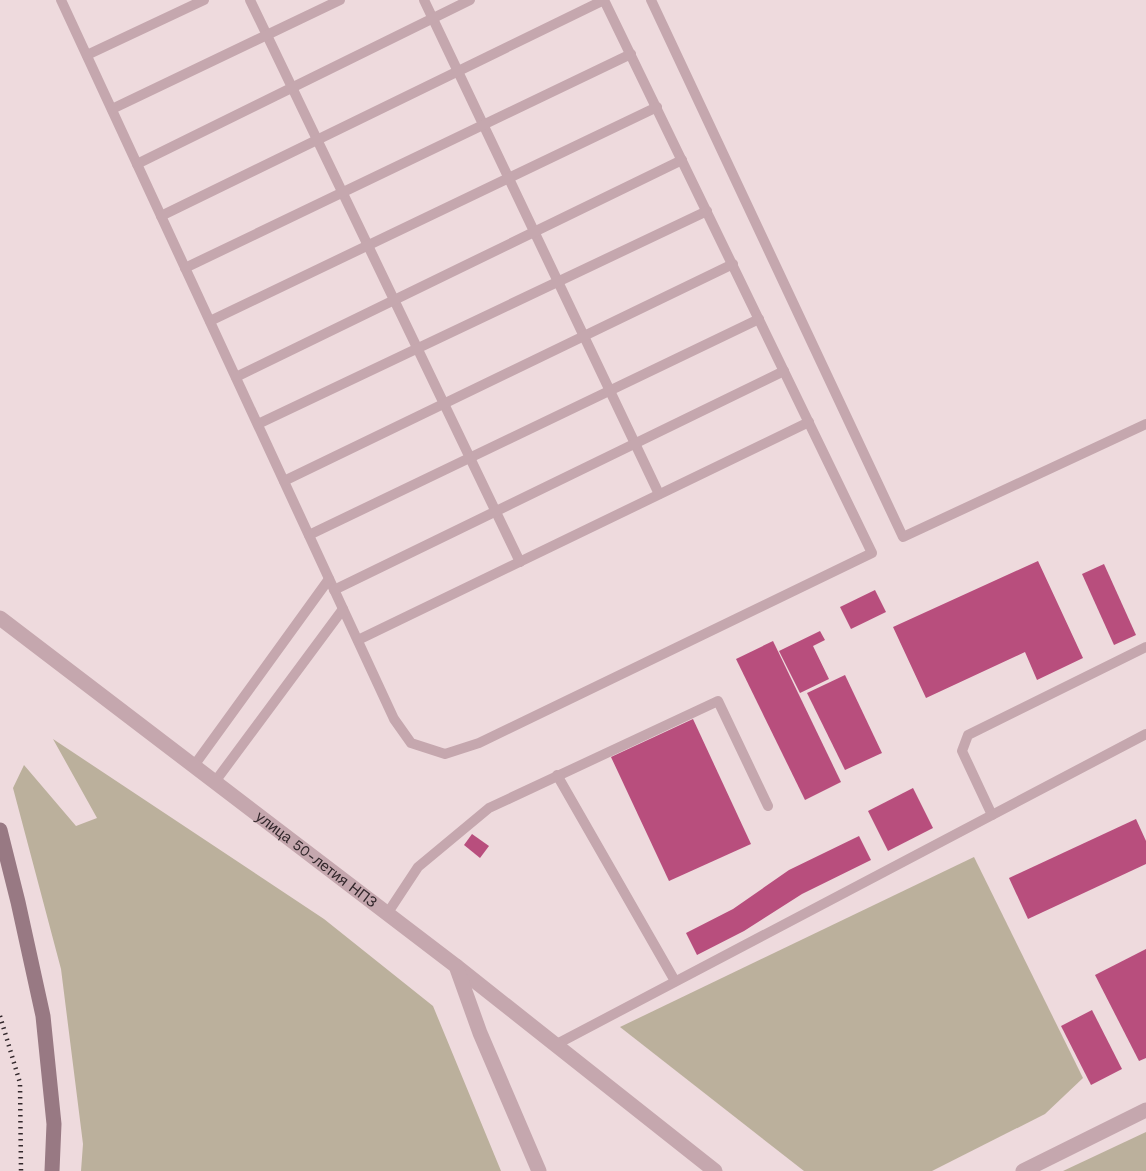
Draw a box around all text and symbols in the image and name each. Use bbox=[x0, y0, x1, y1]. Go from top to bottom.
street label: улица 50-летия НПЗ bbox=[252, 807, 381, 911]

